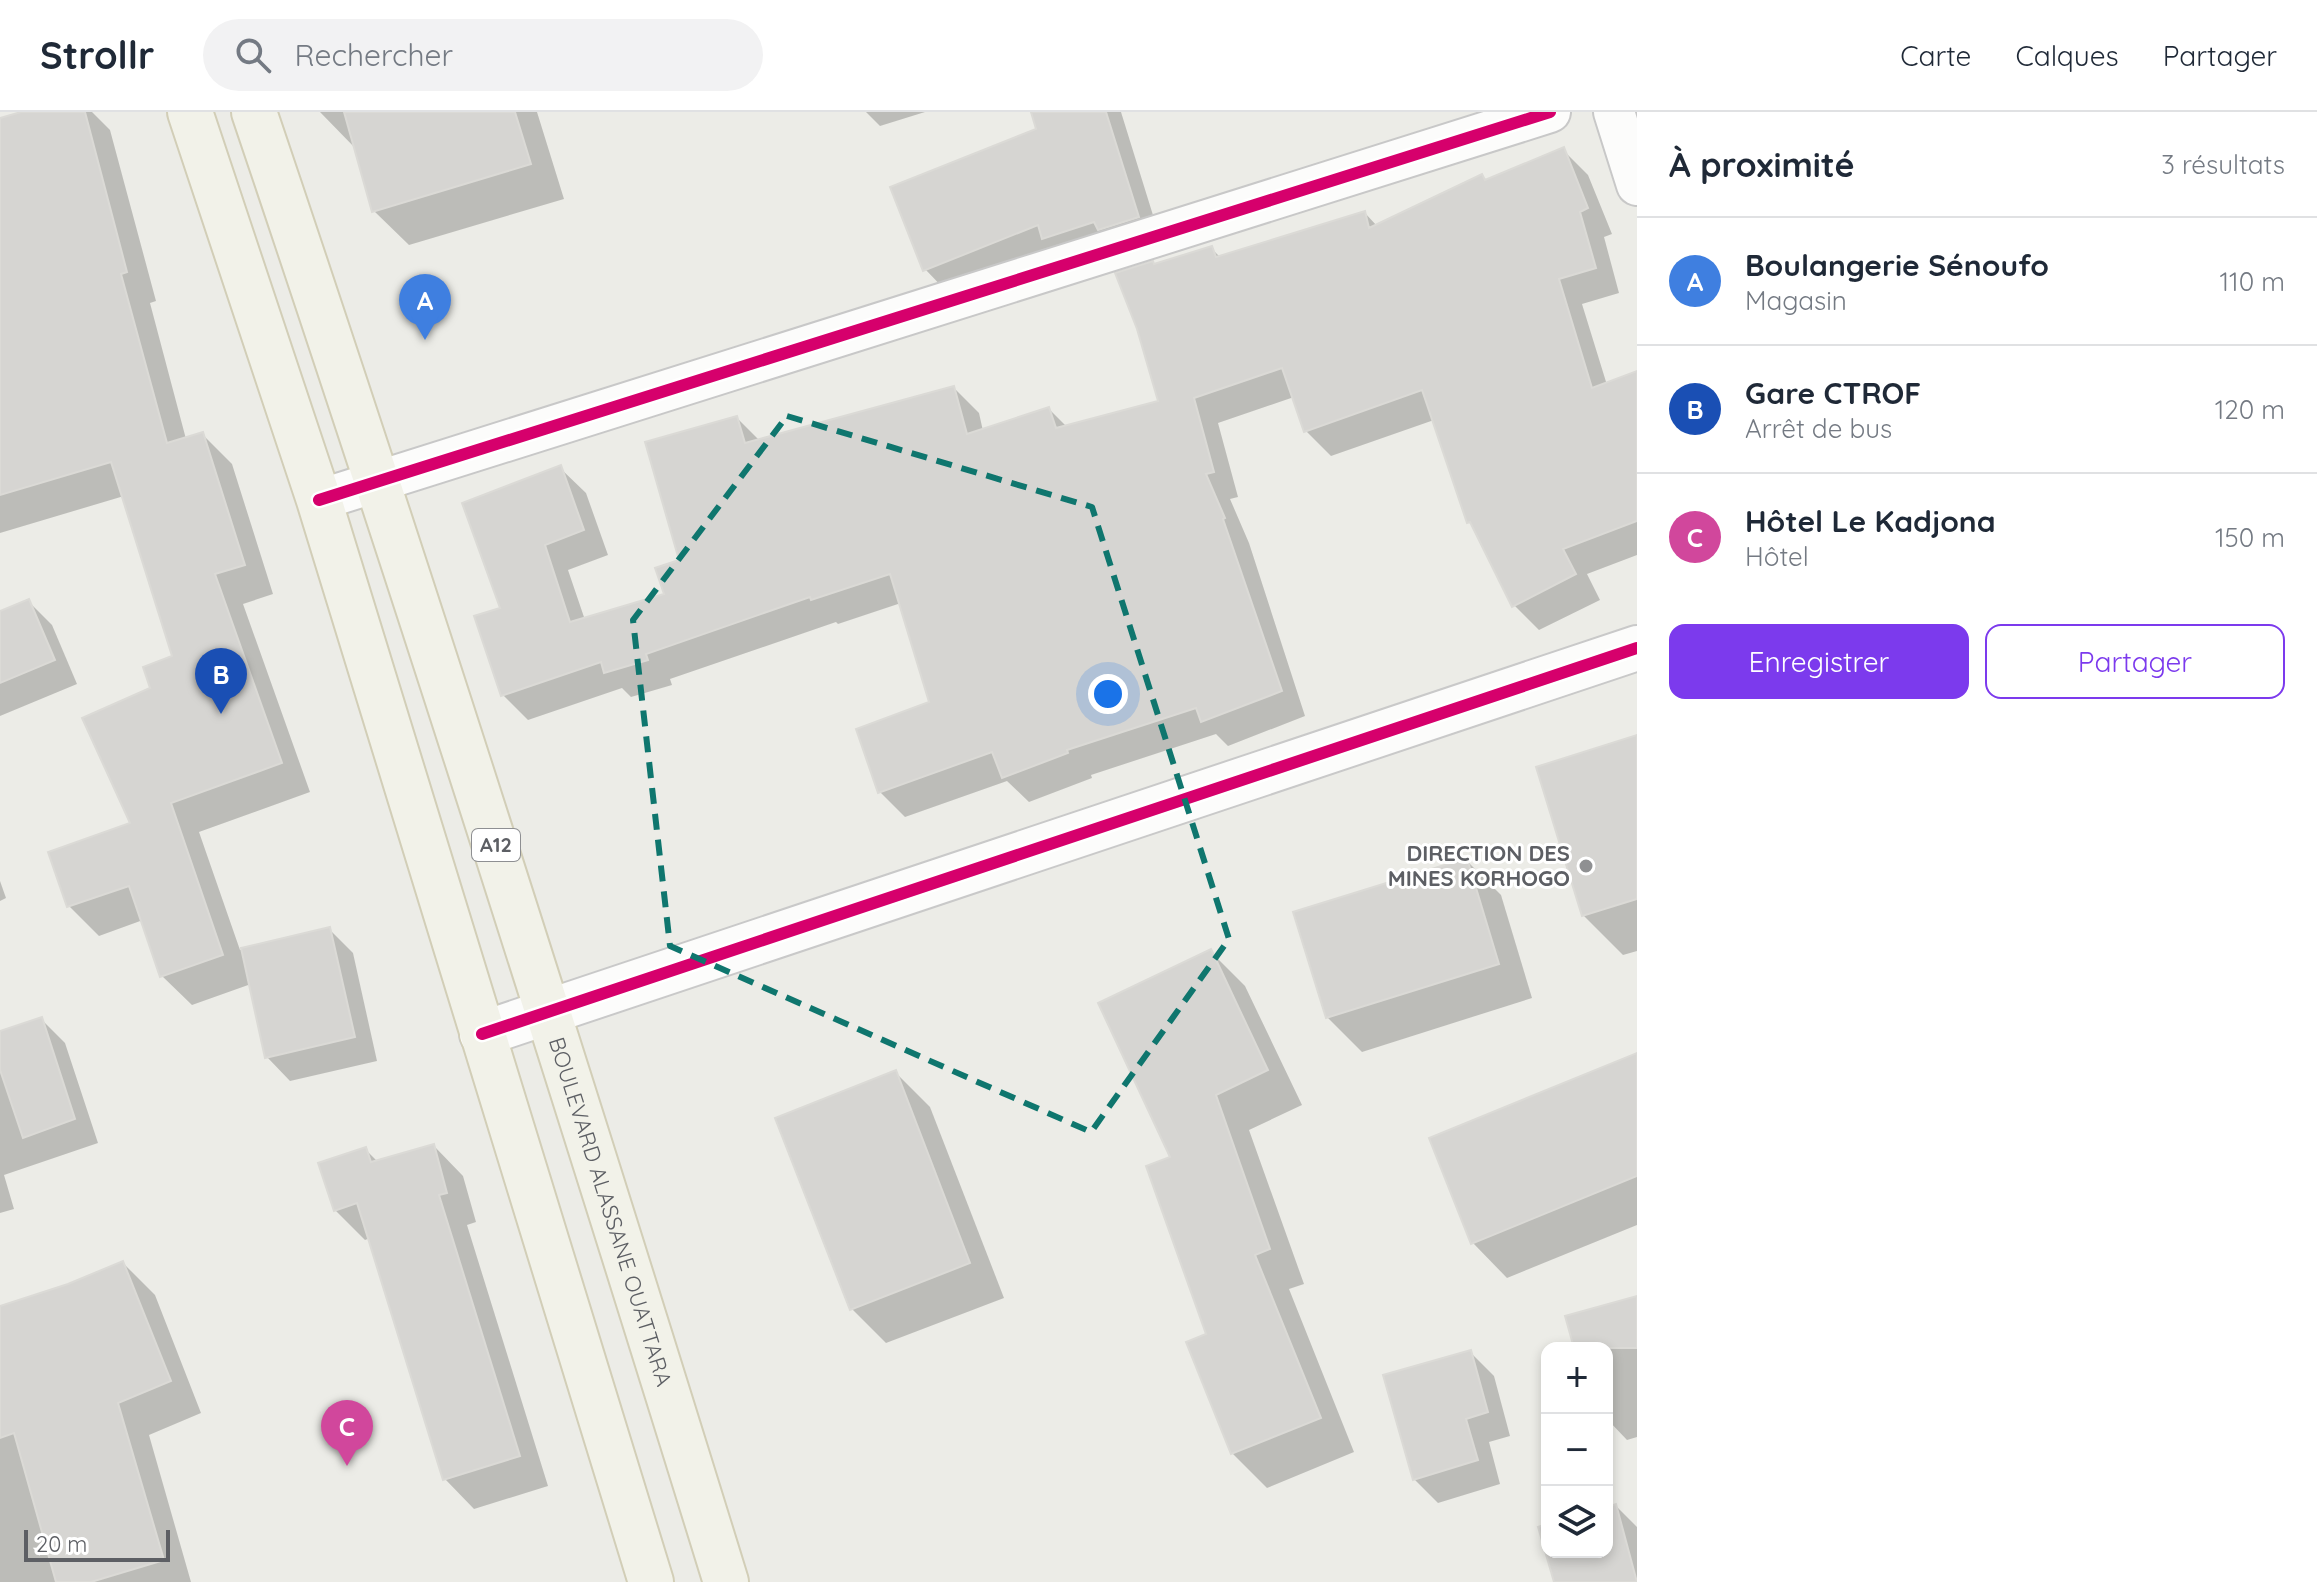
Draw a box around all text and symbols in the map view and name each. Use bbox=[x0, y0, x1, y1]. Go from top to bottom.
search box bbox=[203, 19, 763, 91]
text: Strollr bbox=[40, 31, 155, 79]
icon: search bbox=[231, 33, 275, 77]
text: Rechercher bbox=[295, 36, 453, 74]
text: Carte bbox=[1900, 38, 1971, 73]
text: Calques bbox=[2015, 38, 2119, 73]
text: Partager bbox=[2163, 38, 2277, 73]
text: À proximité bbox=[1669, 143, 1855, 186]
text: 3 résultats bbox=[2161, 148, 2285, 181]
text: Boulangerie Sénoufo bbox=[1745, 246, 2049, 284]
text: A bbox=[1687, 265, 1703, 298]
text: 110 m bbox=[2219, 265, 2285, 298]
pin: A bbox=[399, 274, 451, 340]
text: Magasin bbox=[1745, 284, 1847, 317]
text: Gare CTROF bbox=[1745, 374, 1921, 412]
text: B bbox=[1686, 393, 1704, 426]
text: 120 m bbox=[2215, 393, 2285, 426]
text: Arrêt de bus bbox=[1745, 412, 1892, 445]
text: Hôtel Le Kadjona bbox=[1745, 502, 1996, 540]
text: C bbox=[1687, 521, 1703, 554]
text: 150 m bbox=[2215, 521, 2285, 554]
text: Hôtel bbox=[1745, 540, 1809, 573]
button: Enregistrer bbox=[1669, 624, 1969, 699]
button: Partager bbox=[1985, 624, 2285, 699]
pin: B bbox=[195, 648, 247, 714]
your location bbox=[1088, 674, 1128, 714]
road number: A12 bbox=[472, 829, 520, 861]
place label: DIRECTION DES MINES KORHOGO bbox=[1388, 839, 1570, 892]
marker: DIRECTION DES MINES KORHOGO bbox=[1577, 857, 1595, 875]
street label: BOULEVARD ALASSANE OUATTARA bbox=[543, 1034, 678, 1390]
map controls bbox=[1541, 1342, 1613, 1558]
button: + bbox=[1541, 1342, 1613, 1414]
pin: C bbox=[321, 1400, 373, 1466]
button: − bbox=[1541, 1414, 1613, 1486]
button: layers bbox=[1541, 1486, 1613, 1558]
scale bar bbox=[24, 1526, 170, 1562]
text: 20 m bbox=[36, 1530, 87, 1558]

